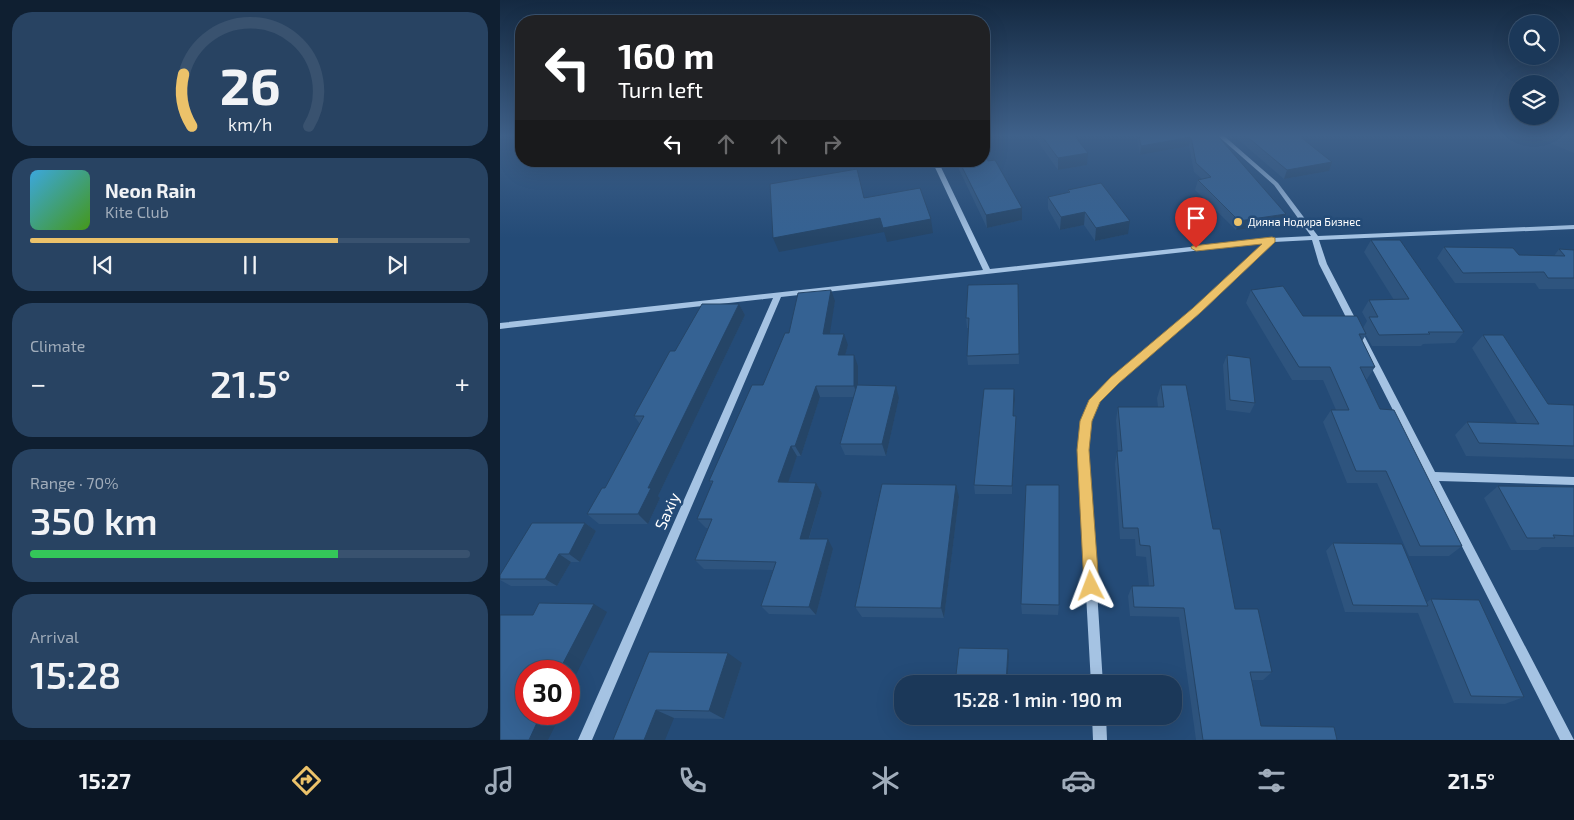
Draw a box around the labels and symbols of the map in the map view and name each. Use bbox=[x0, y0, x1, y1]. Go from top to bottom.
pin bbox=[1175, 197, 1217, 248]
place label: Дияна Нодира Бизнес bbox=[1248, 215, 1361, 228]
marker: Дияна Нодира Бизнес bbox=[1232, 216, 1244, 228]
street label: Saxiy bbox=[650, 489, 683, 532]
position arrow bbox=[1064, 559, 1116, 611]
speed limit sign: 30 bbox=[515, 660, 580, 725]

